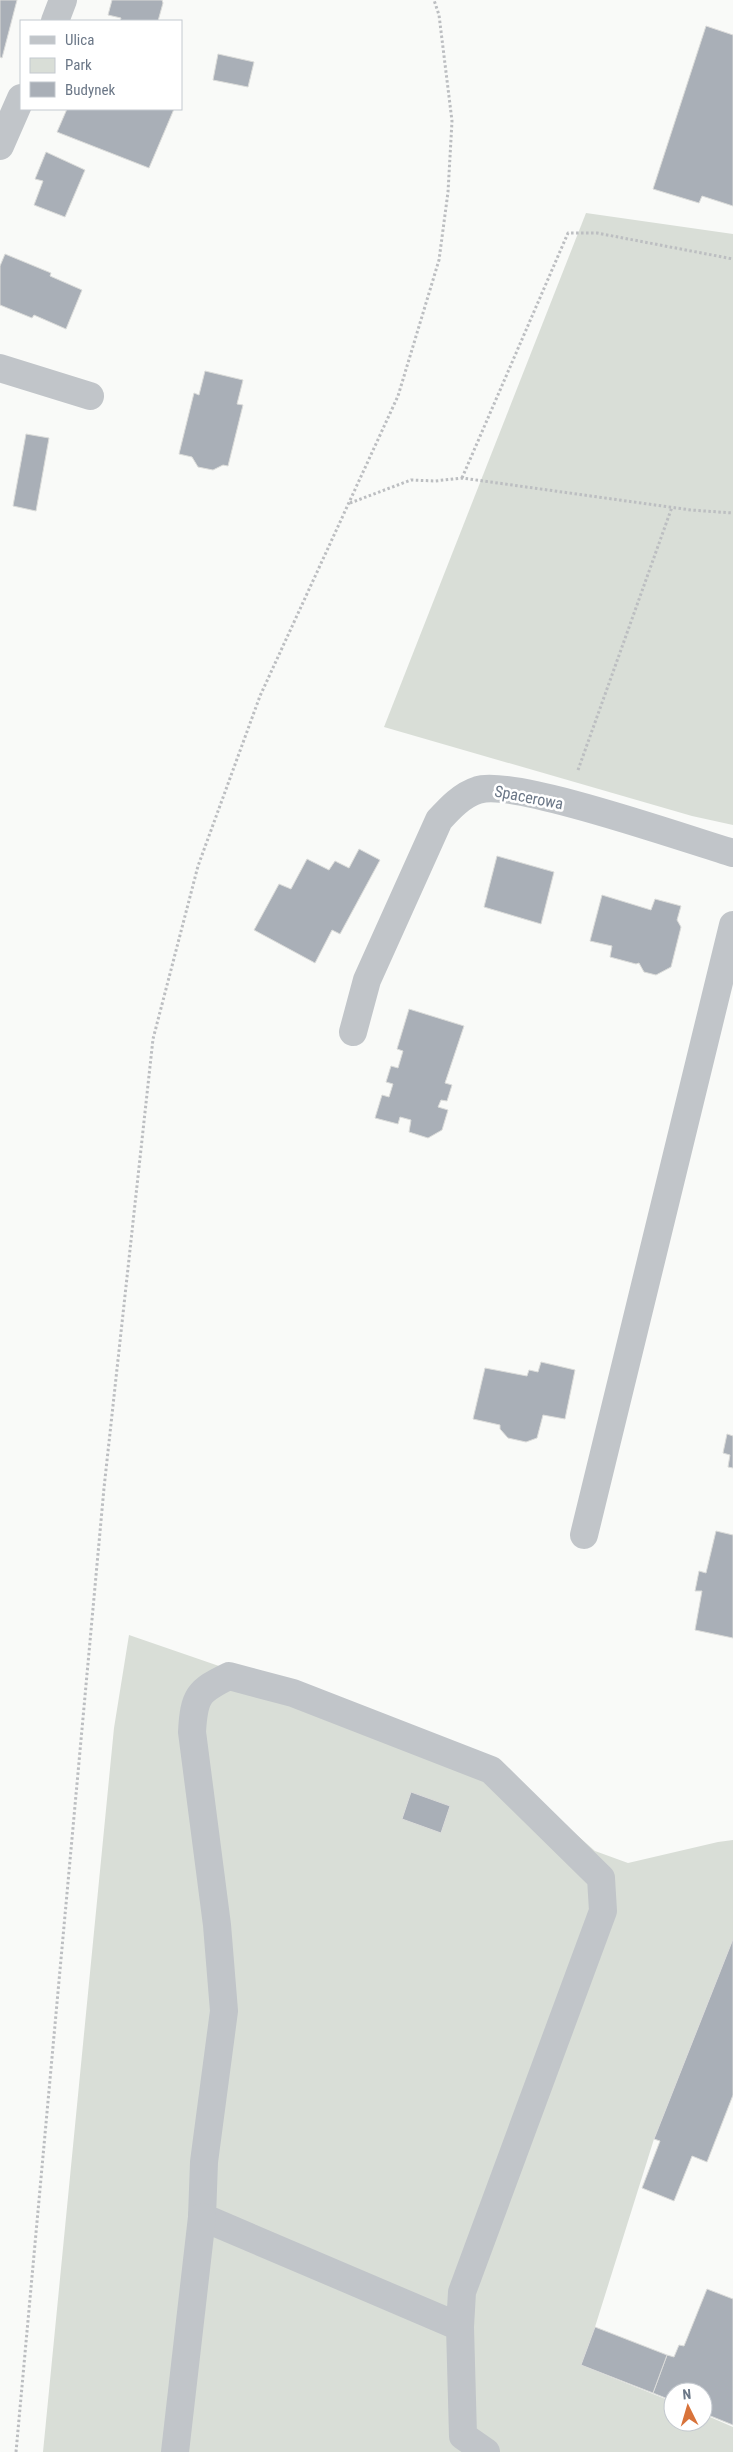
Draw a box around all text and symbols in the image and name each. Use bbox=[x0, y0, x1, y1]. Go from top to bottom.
legend bbox=[20, 20, 182, 110]
text: Ulica bbox=[65, 31, 94, 49]
text: Park bbox=[65, 56, 92, 74]
text: Budynek bbox=[65, 81, 115, 99]
street label: Spacerowa bbox=[493, 782, 565, 813]
north arrow bbox=[663, 2382, 713, 2432]
text: N bbox=[682, 2386, 692, 2402]

